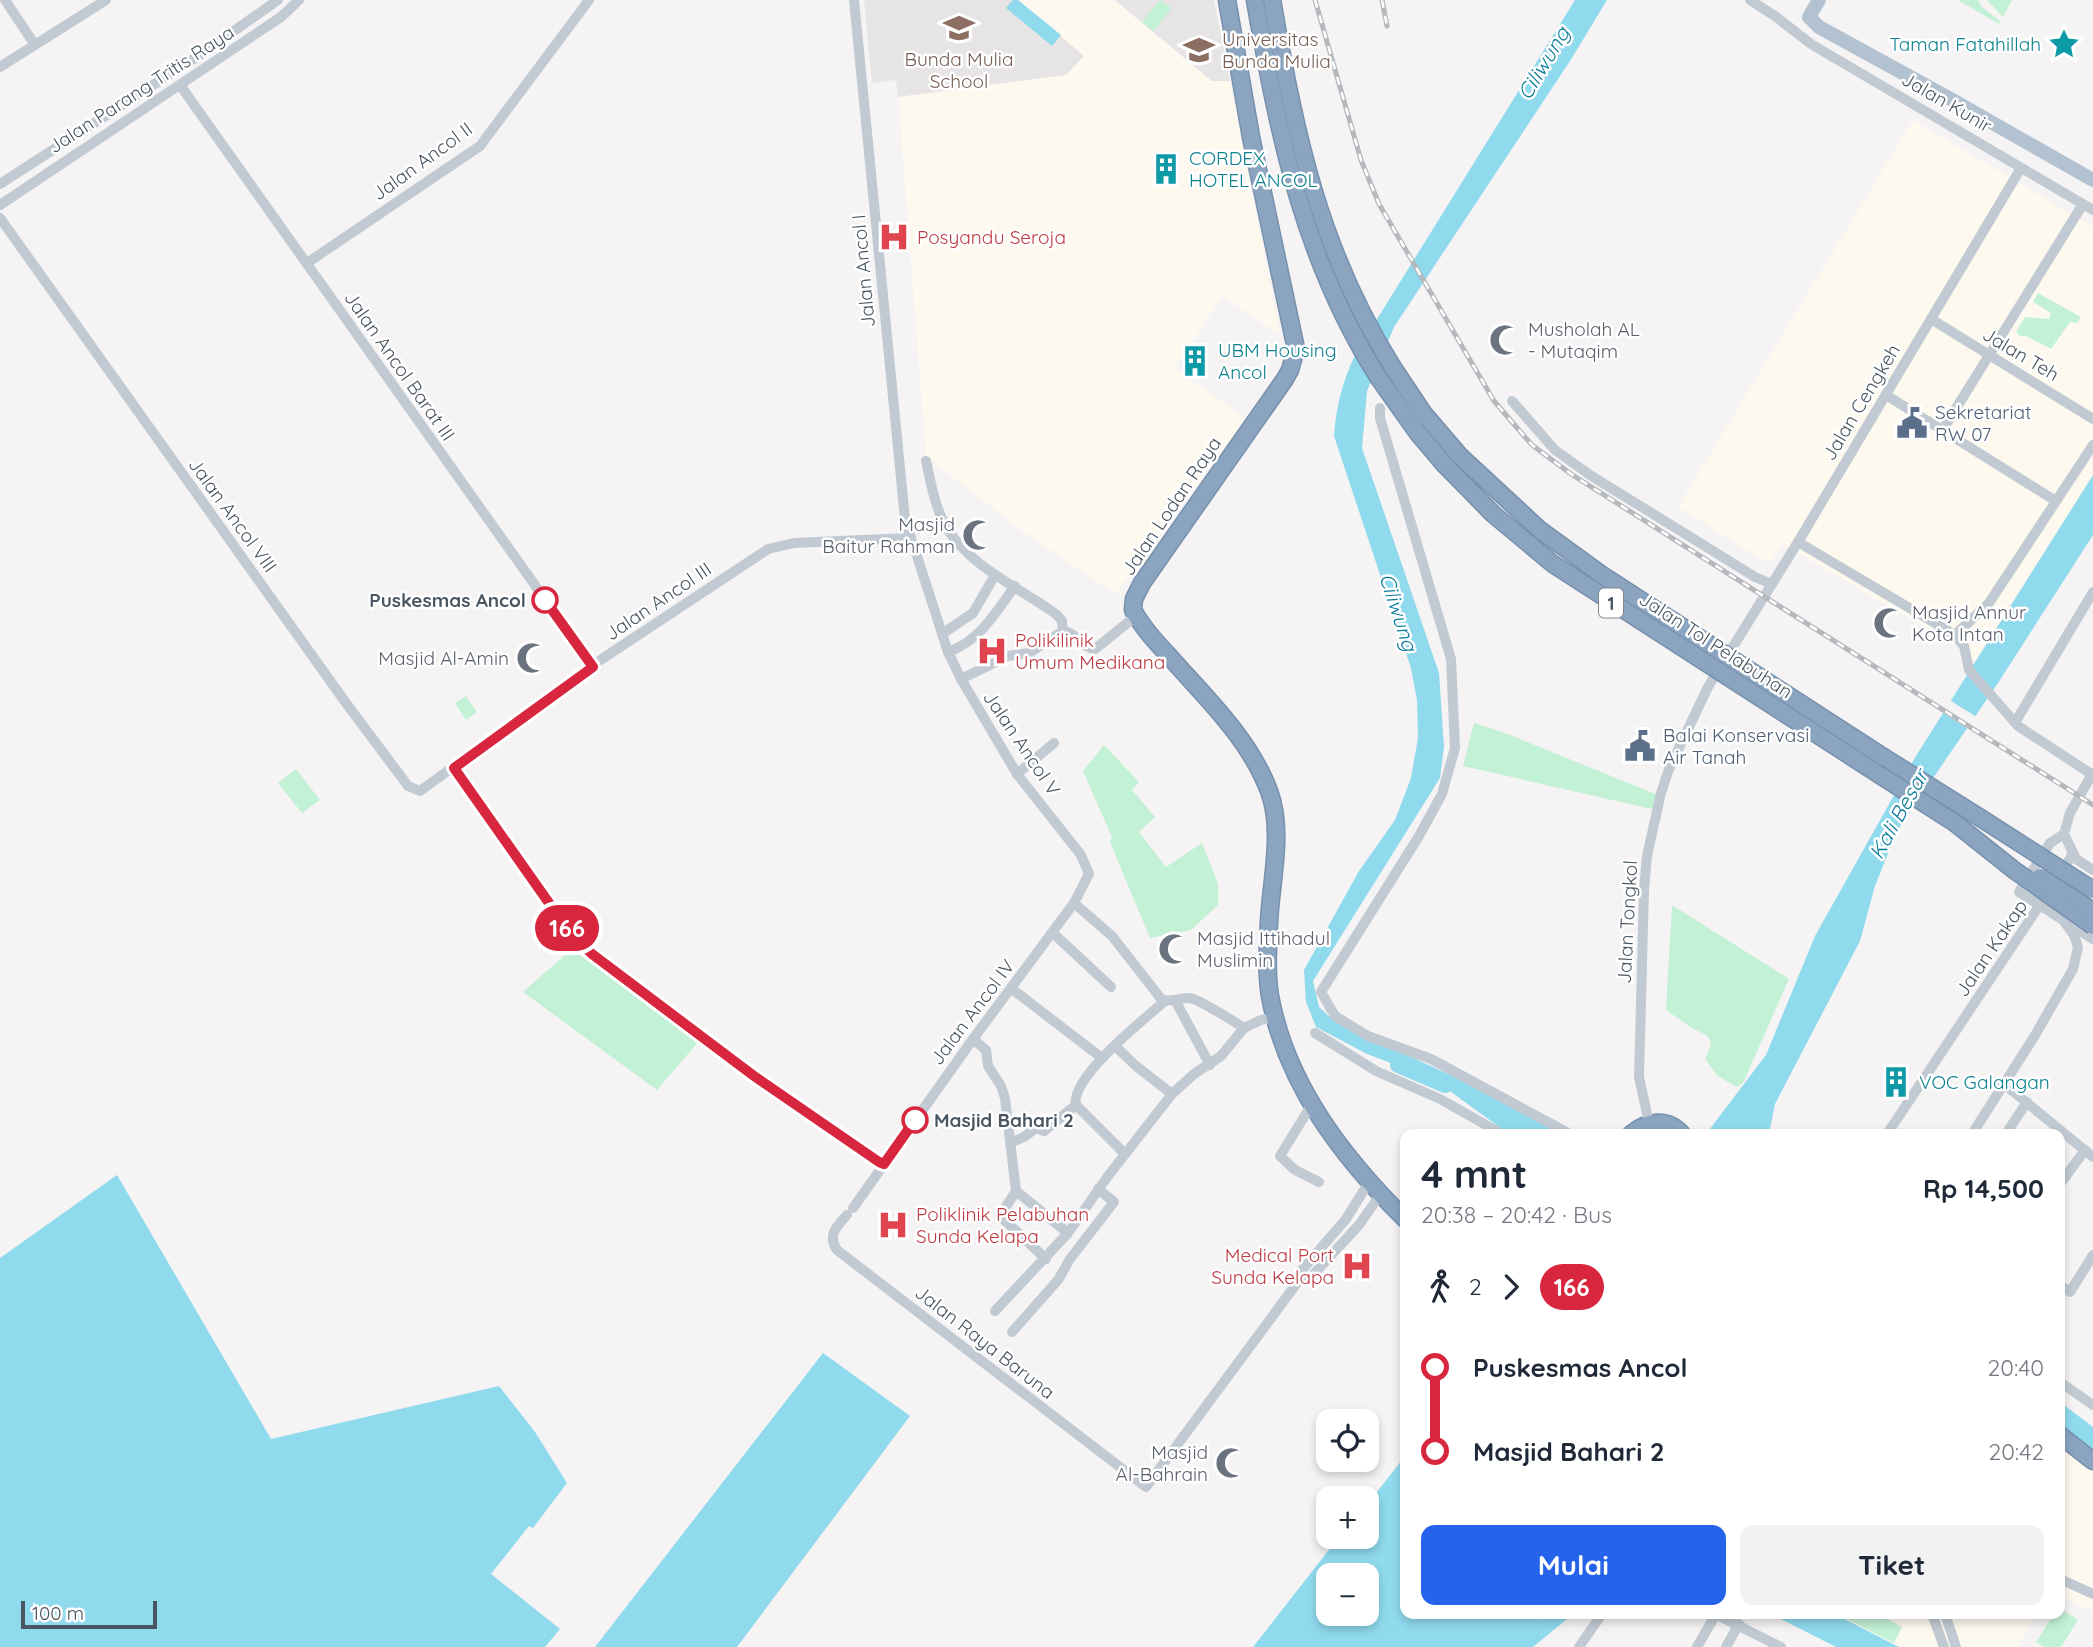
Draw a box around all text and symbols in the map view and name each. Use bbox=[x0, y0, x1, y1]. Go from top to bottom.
school or university icon: Bunda Mulia School bbox=[942, 11, 976, 45]
street label: Jalan Parang Tritis Raya bbox=[44, 20, 238, 158]
water label: Ciliwung bbox=[1511, 20, 1576, 104]
place label: Universitas Bunda Mulia bbox=[1222, 27, 1331, 73]
place icon: Taman Fatahillah bbox=[2047, 27, 2081, 61]
place label: Taman Fatahillah bbox=[1889, 32, 2041, 56]
school or university icon: Universitas Bunda Mulia bbox=[1182, 33, 1216, 67]
place label: Bunda Mulia School bbox=[905, 47, 1013, 93]
street label: Jalan Kunir bbox=[1898, 67, 1997, 138]
street label: Jalan Ancol II bbox=[367, 117, 477, 205]
place label: CORDEX HOTEL ANCOL bbox=[1189, 146, 1318, 192]
building icon: CORDEX HOTEL ANCOL bbox=[1149, 152, 1183, 186]
street label: Jalan Ancol I bbox=[846, 213, 880, 329]
hospital icon: Posyandu Seroja bbox=[877, 220, 911, 254]
place label: Posyandu Seroja bbox=[917, 225, 1066, 249]
street label: Jalan Ancol Barat III bbox=[339, 287, 461, 445]
place label: Musholah AL - Mutaqim bbox=[1528, 317, 1640, 363]
street label: Jalan Teh bbox=[1978, 322, 2064, 386]
mosque icon: Musholah AL - Mutaqim bbox=[1488, 323, 1522, 357]
place label: UBM Housing Ancol bbox=[1218, 338, 1337, 384]
street label: Jalan Cengkeh bbox=[1817, 339, 1905, 465]
building icon: UBM Housing Ancol bbox=[1178, 344, 1212, 378]
place label: Sekretariat RW 07 bbox=[1935, 400, 2032, 446]
public building icon: Sekretariat RW 07 bbox=[1895, 406, 1929, 440]
street label: Jalan Lodan Raya bbox=[1116, 432, 1226, 580]
street label: Jalan Ancol VIII bbox=[183, 453, 283, 577]
place label: Masjid Baitur Rahman bbox=[822, 512, 955, 558]
mosque icon: Masjid Baitur Rahman bbox=[961, 518, 995, 552]
street label: Jalan Ancol III bbox=[600, 557, 716, 645]
water label: Ciliwung bbox=[1374, 570, 1424, 656]
street label: Jalan Tol Pelabuhan bbox=[1635, 586, 1797, 704]
marker: Puskesmas Ancol bbox=[532, 587, 558, 613]
place label: Puskesmas Ancol bbox=[369, 588, 526, 612]
road number: 1 bbox=[1599, 588, 1623, 618]
place label: Masjid Annur Kota Intan bbox=[1912, 600, 2027, 646]
mosque icon: Masjid Annur Kota Intan bbox=[1872, 606, 1906, 640]
place label: Polikilinik Umum Medikana bbox=[1015, 628, 1165, 674]
hospital icon: Polikilinik Umum Medikana bbox=[975, 634, 1009, 668]
mosque icon: Masjid Al-Amin bbox=[515, 641, 549, 675]
place label: Masjid Al-Amin bbox=[378, 646, 509, 670]
street label: Jalan Ancol V bbox=[978, 686, 1066, 800]
place label: Balai Konservasi Air Tanah bbox=[1663, 723, 1809, 769]
public building icon: Balai Konservasi Air Tanah bbox=[1623, 729, 1657, 763]
water label: Kali Besar bbox=[1863, 762, 1935, 863]
street label: Jalan Tongkol bbox=[1612, 860, 1642, 984]
street label: Jalan Kakap bbox=[1950, 895, 2032, 1001]
line badge: 166 bbox=[527, 905, 607, 951]
text: 166 bbox=[549, 913, 585, 943]
place label: Masjid Ittihadul Muslimin bbox=[1197, 926, 1330, 972]
mosque icon: Masjid Ittihadul Muslimin bbox=[1157, 932, 1191, 966]
street label: Jalan Ancol IV bbox=[925, 954, 1019, 1070]
building icon: VOC Galangan bbox=[1879, 1065, 1913, 1099]
place label: VOC Galangan bbox=[1919, 1070, 2050, 1094]
marker: Masjid Bahari 2 bbox=[902, 1107, 928, 1133]
place label: Masjid Bahari 2 bbox=[934, 1108, 1074, 1132]
text: 4 mnt bbox=[1421, 1150, 1527, 1198]
text: Rp 14,500 bbox=[1923, 1172, 2044, 1205]
text: 20:38 – 20:42 · Bus bbox=[1421, 1200, 1612, 1229]
place label: Poliklinik Pelabuhan Sunda Kelapa bbox=[916, 1202, 1089, 1248]
hospital icon: Poliklinik Pelabuhan Sunda Kelapa bbox=[876, 1208, 910, 1242]
place label: Medical Port Sunda Kelapa bbox=[1211, 1243, 1334, 1289]
hospital icon: Medical Port Sunda Kelapa bbox=[1340, 1249, 1374, 1283]
icon: walk bbox=[1421, 1268, 1459, 1306]
icon: forward bbox=[1492, 1268, 1530, 1306]
text: 2 bbox=[1469, 1272, 1482, 1301]
text: 166 bbox=[1554, 1272, 1590, 1302]
street label: Jalan Raya Baruna bbox=[910, 1280, 1060, 1404]
text: Puskesmas Ancol bbox=[1473, 1351, 1687, 1384]
text: 20:40 bbox=[1987, 1353, 2044, 1382]
map controls bbox=[1316, 1409, 1379, 1626]
button: locate bbox=[1316, 1409, 1379, 1472]
text: Masjid Bahari 2 bbox=[1473, 1435, 1664, 1468]
text: 20:42 bbox=[1988, 1437, 2044, 1466]
place label: Masjid Al-Bahrain bbox=[1116, 1440, 1208, 1486]
mosque icon: Masjid Al-Bahrain bbox=[1214, 1446, 1248, 1480]
button: + bbox=[1316, 1486, 1379, 1549]
button: Mulai bbox=[1421, 1525, 1726, 1605]
button: Tiket bbox=[1740, 1525, 2044, 1605]
button: − bbox=[1316, 1563, 1379, 1626]
scale bar bbox=[21, 1598, 158, 1630]
text: 100 m bbox=[32, 1601, 84, 1625]

